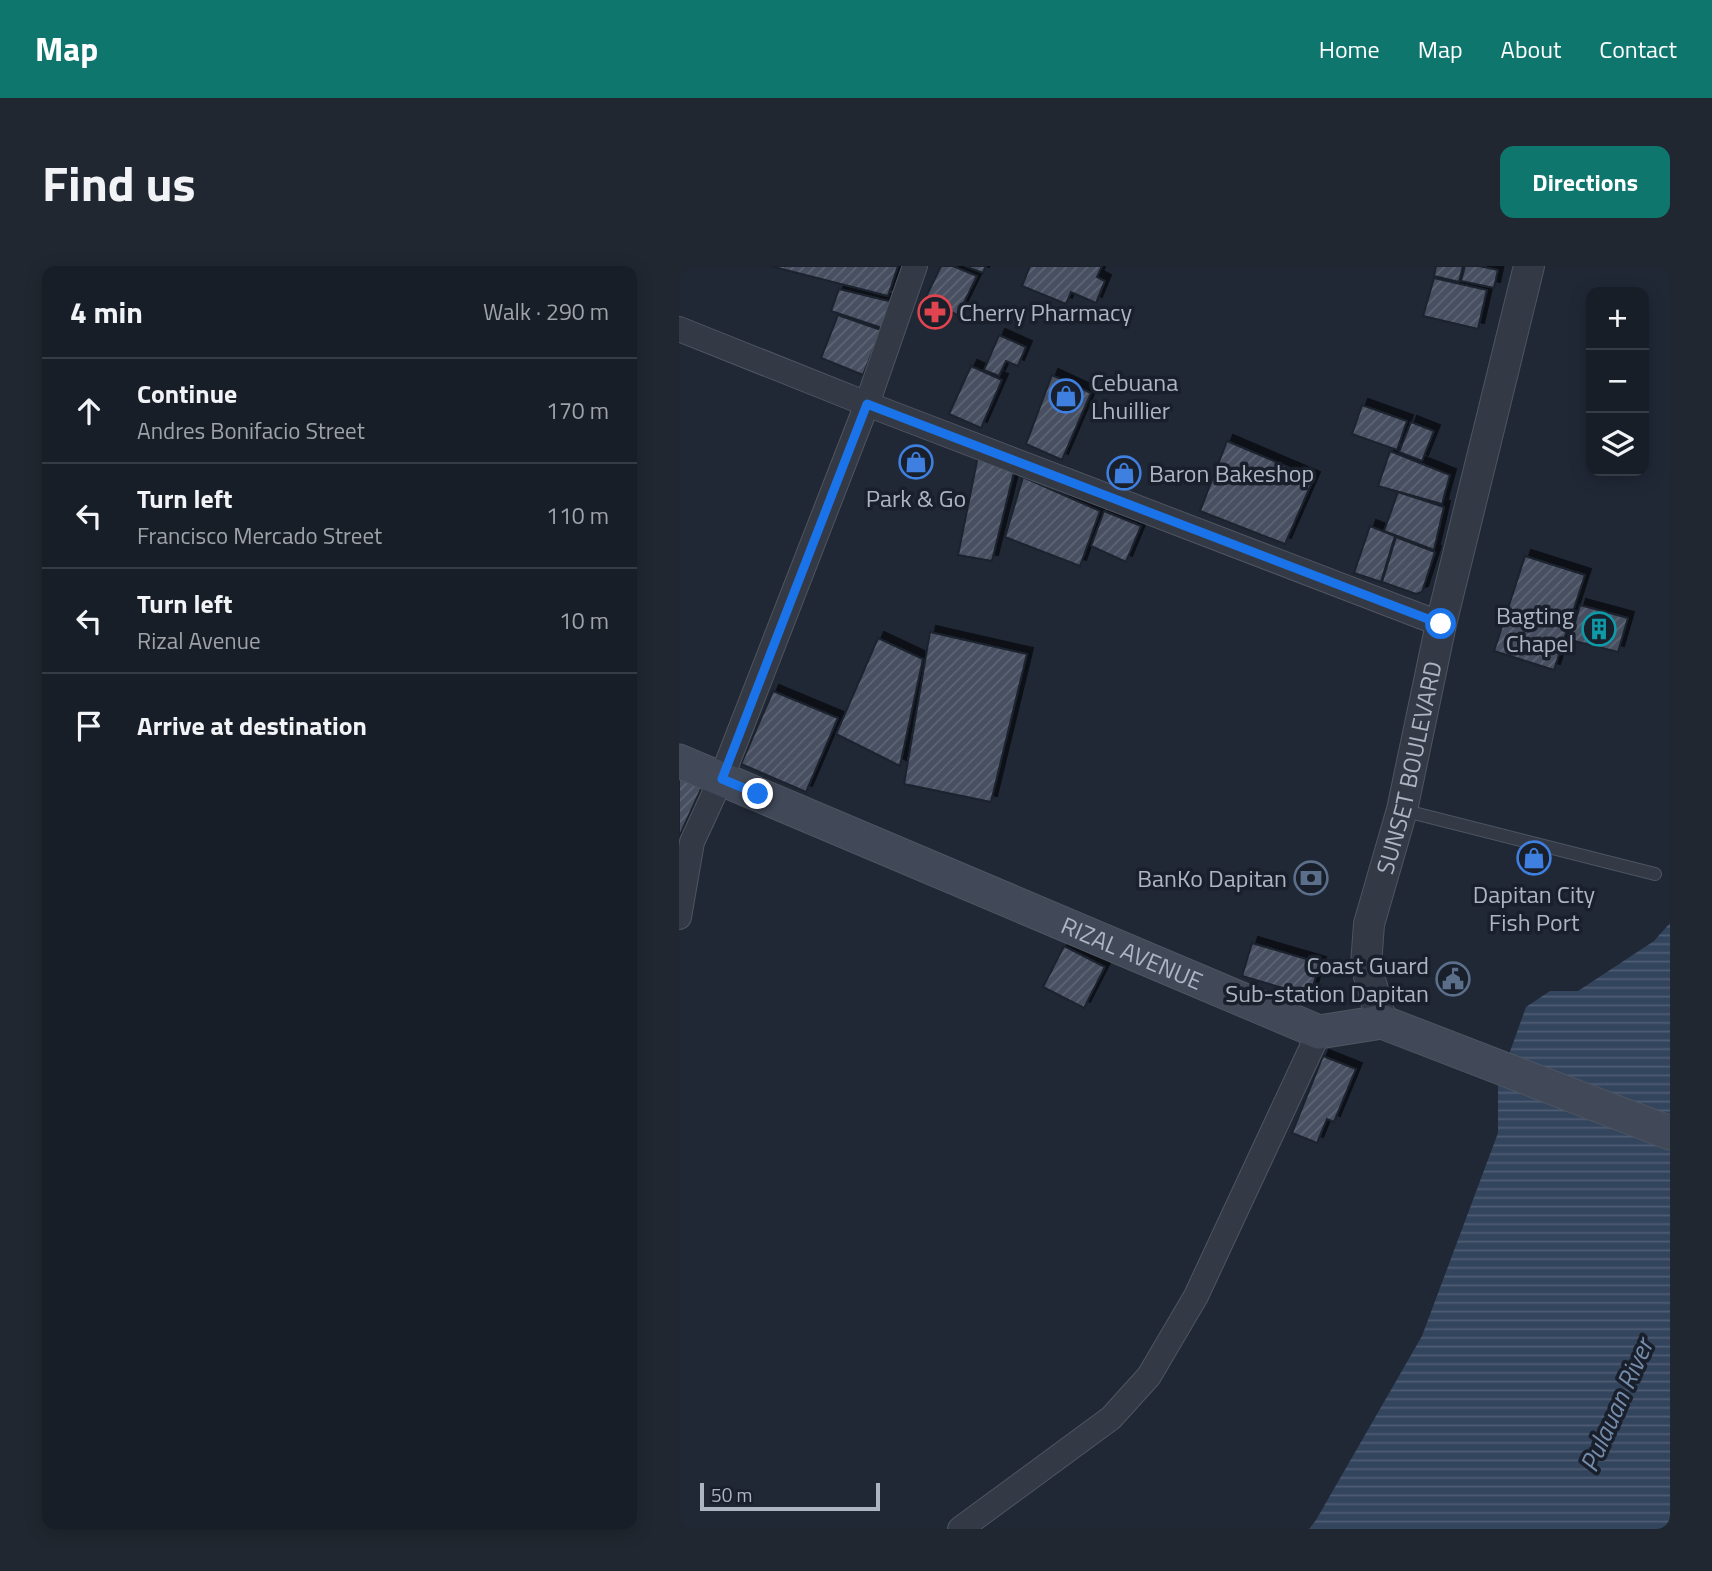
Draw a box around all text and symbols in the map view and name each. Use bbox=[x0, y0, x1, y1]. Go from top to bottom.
text: Map bbox=[35, 24, 98, 74]
text: Home bbox=[1319, 31, 1380, 67]
text: Map bbox=[1418, 31, 1463, 67]
text: About bbox=[1501, 31, 1561, 67]
text: Contact bbox=[1599, 31, 1677, 67]
text: Find us bbox=[42, 145, 196, 220]
button: Directions bbox=[1500, 146, 1670, 218]
map controls bbox=[1586, 287, 1649, 476]
button: + bbox=[1586, 287, 1649, 350]
text: 4 min bbox=[70, 289, 143, 335]
pharmacy icon: Cherry Pharmacy bbox=[916, 293, 954, 331]
text: Walk · 290 m bbox=[483, 294, 609, 329]
place label: Cherry Pharmacy bbox=[959, 294, 1133, 330]
button: − bbox=[1586, 350, 1649, 413]
place label: Cebuana Lhuillier bbox=[1091, 364, 1178, 428]
text: Continue bbox=[137, 374, 237, 413]
shop icon: Cebuana Lhuillier bbox=[1047, 377, 1085, 415]
icon: ahead bbox=[70, 392, 108, 430]
text: 170 m bbox=[546, 393, 609, 428]
text: Andres Bonifacio Street bbox=[137, 413, 365, 448]
button: layers bbox=[1586, 413, 1649, 476]
shop icon: Park & Go bbox=[897, 443, 935, 481]
shop icon: Baron Bakeshop bbox=[1105, 454, 1143, 492]
place label: Baron Bakeshop bbox=[1149, 455, 1314, 491]
text: Turn left bbox=[137, 479, 232, 518]
place label: Park & Go bbox=[866, 480, 966, 516]
icon: left bbox=[70, 497, 108, 535]
text: 110 m bbox=[546, 498, 609, 533]
text: Francisco Mercado Street bbox=[137, 518, 382, 553]
text: Turn left bbox=[137, 584, 232, 623]
place label: Bagting Chapel bbox=[1496, 597, 1574, 661]
icon: left bbox=[70, 602, 108, 640]
text: 10 m bbox=[559, 603, 609, 638]
route start bbox=[1425, 608, 1456, 639]
building icon: Bagting Chapel bbox=[1580, 610, 1618, 648]
text: Rizal Avenue bbox=[137, 623, 261, 658]
street label: SUNSET BOULEVARD bbox=[1366, 658, 1451, 878]
text: Arrive at destination bbox=[137, 706, 367, 745]
icon: arrive bbox=[70, 707, 108, 745]
route end bbox=[742, 778, 773, 809]
shop icon: Dapitan City Fish Port bbox=[1515, 839, 1553, 877]
bank icon: BanKo Dapitan bbox=[1292, 859, 1330, 897]
place label: BanKo Dapitan bbox=[1137, 860, 1287, 896]
place label: Dapitan City Fish Port bbox=[1473, 876, 1596, 940]
street label: RIZAL AVENUE bbox=[1056, 907, 1208, 999]
place label: Coast Guard Sub-station Dapitan bbox=[1225, 947, 1429, 1011]
public building icon: Coast Guard Sub-station Dapitan bbox=[1434, 960, 1472, 998]
water label: Pulauan River bbox=[1569, 1330, 1664, 1478]
scale bar bbox=[700, 1480, 880, 1512]
text: 50 m bbox=[711, 1480, 752, 1509]

